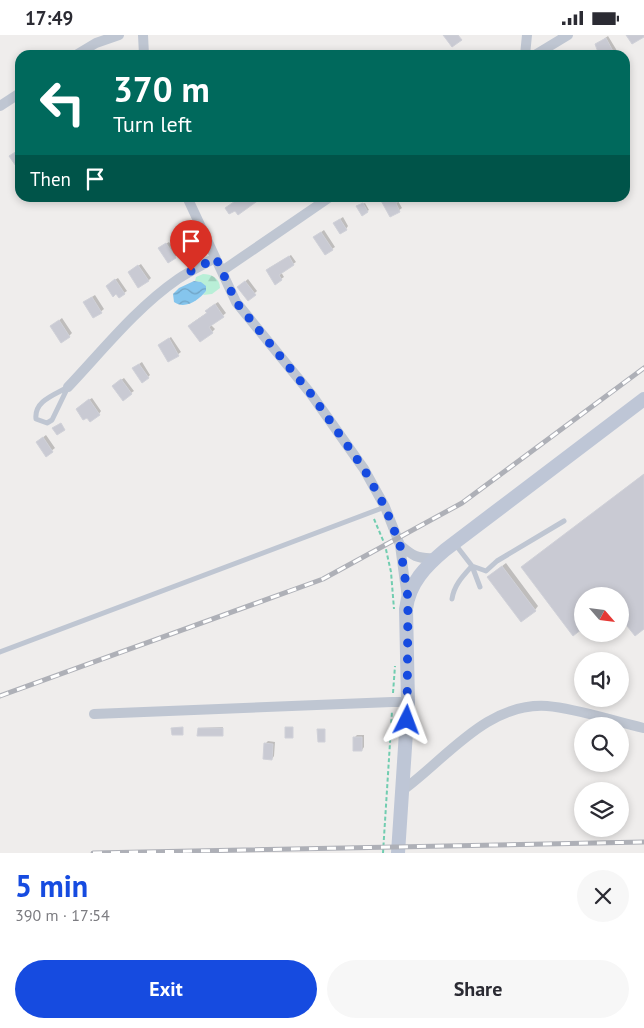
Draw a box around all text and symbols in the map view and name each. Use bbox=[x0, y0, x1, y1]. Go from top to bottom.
text: 17:49 bbox=[25, 6, 73, 30]
text: 370 m bbox=[113, 66, 210, 112]
icon: left bbox=[30, 70, 95, 135]
text: Turn left bbox=[113, 110, 192, 138]
icon: arrive bbox=[81, 165, 109, 193]
text: Then bbox=[30, 167, 71, 191]
pin bbox=[170, 220, 212, 271]
icon: arrive bbox=[177, 227, 205, 255]
north arrow bbox=[574, 587, 629, 643]
map controls bbox=[574, 587, 629, 837]
button: sound bbox=[574, 652, 629, 707]
position arrow bbox=[380, 693, 432, 745]
button: search bbox=[574, 717, 629, 772]
button: layers bbox=[574, 782, 629, 837]
text: 5 min bbox=[15, 866, 88, 905]
button: close bbox=[577, 870, 629, 922]
text: 390 m · 17:54 bbox=[15, 905, 110, 925]
button: Exit bbox=[15, 960, 317, 1018]
button: Share bbox=[327, 960, 629, 1018]

